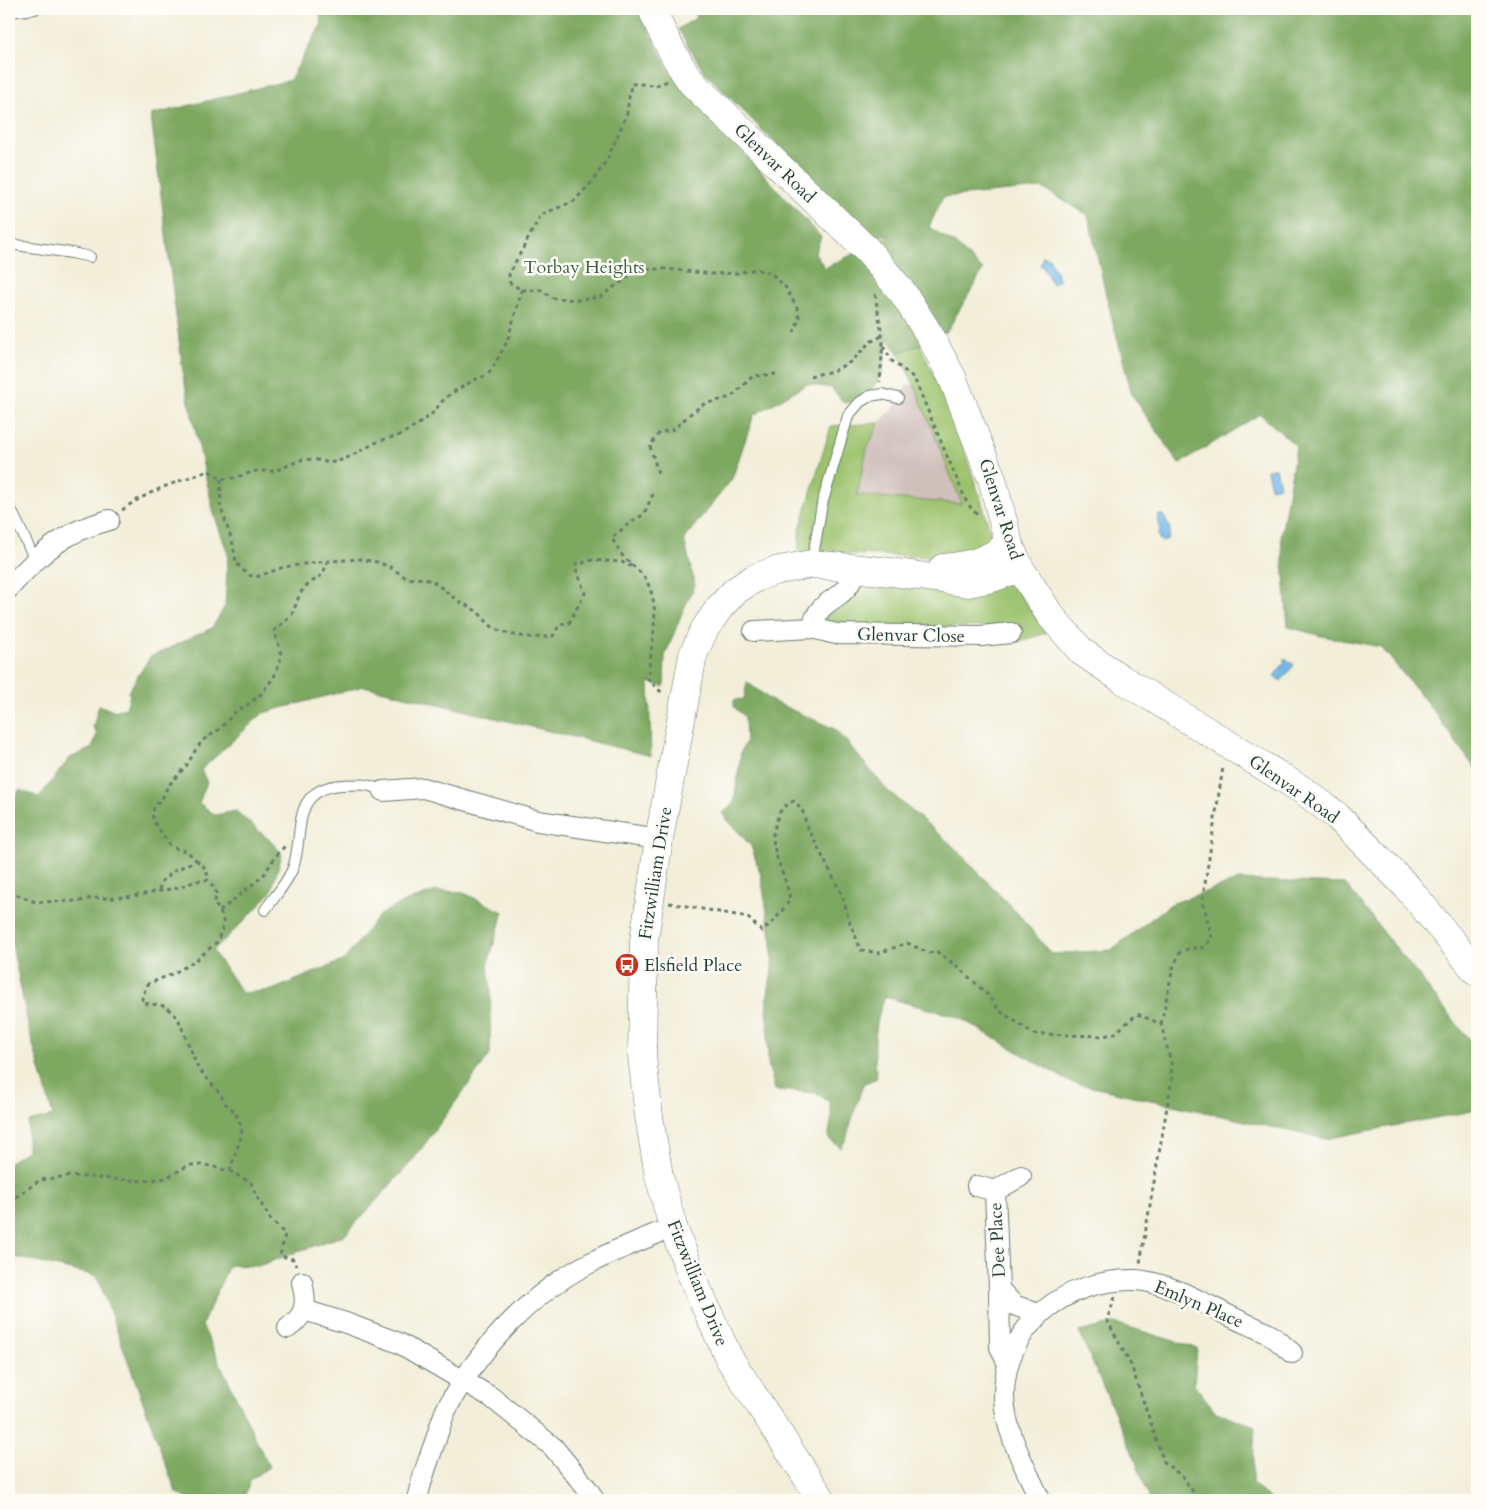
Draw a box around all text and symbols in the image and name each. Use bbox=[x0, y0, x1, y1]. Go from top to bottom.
street label: Glenvar Road bbox=[728, 118, 821, 209]
park label: Torbay Heights bbox=[523, 255, 645, 280]
street label: Glenvar Road bbox=[972, 455, 1029, 563]
street label: Glenvar Close bbox=[857, 622, 965, 649]
street label: Glenvar Road bbox=[1244, 749, 1344, 830]
street label: Fitzwilliam Drive bbox=[633, 805, 678, 941]
bus stop icon: Elsfield Place bbox=[614, 952, 640, 978]
place label: Elsfield Place bbox=[644, 953, 742, 978]
street label: Dee Place bbox=[983, 1202, 1012, 1278]
street label: Fitzwilliam Drive bbox=[661, 1216, 734, 1350]
street label: Emlyn Place bbox=[1150, 1274, 1247, 1335]

